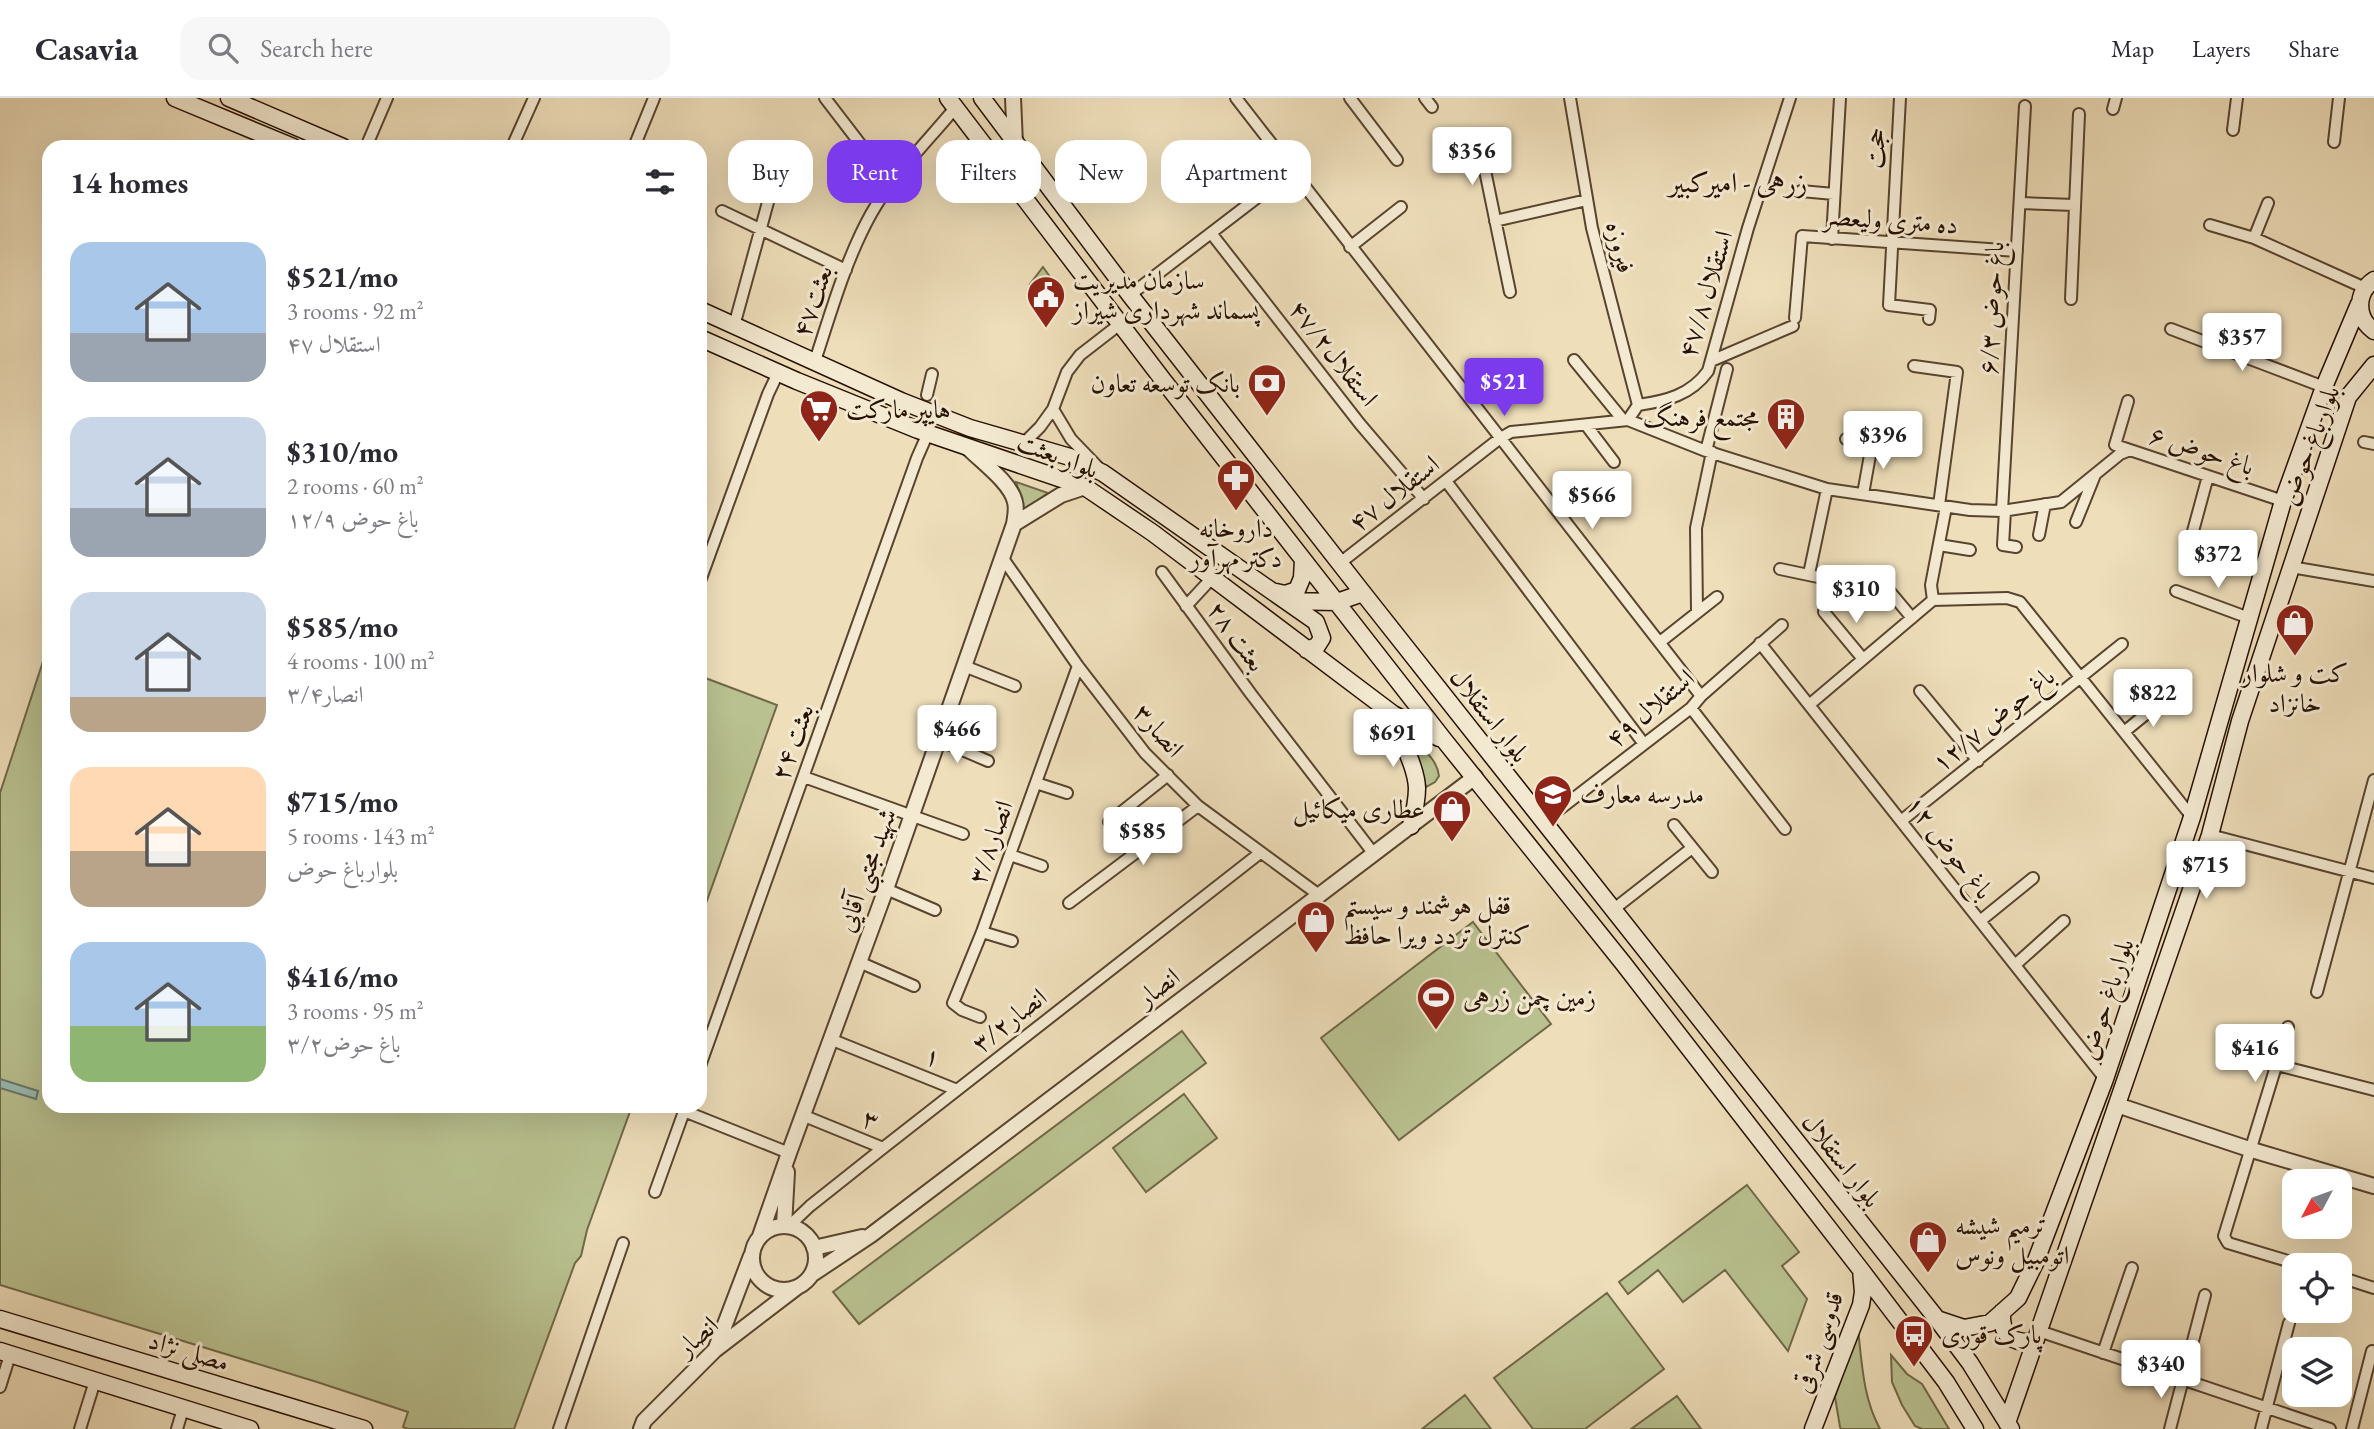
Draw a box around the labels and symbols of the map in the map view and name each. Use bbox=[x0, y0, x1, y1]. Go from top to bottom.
street label: حجت bbox=[1857, 126, 1893, 170]
pin: $356 bbox=[1431, 127, 1513, 187]
district label: زرهی - امیرکبیر bbox=[1666, 164, 1807, 200]
street label: ده متری ولیعصر bbox=[1820, 198, 1959, 242]
street label: فیروزه bbox=[1598, 218, 1644, 276]
street label: ۴۷/۸ استقلال bbox=[1670, 226, 1740, 362]
street label: ۶/۳ باغ حوض bbox=[1971, 240, 2016, 376]
street label: بعثت۴۷ bbox=[784, 260, 840, 342]
place label: سازمان مدیریت پسماند شهرداری شیراز bbox=[1070, 263, 1261, 327]
public building icon: سازمان مدیریت پسماند شهرداری شیراز bbox=[1025, 274, 1067, 329]
street label: استقلال۴۷/۲ bbox=[1282, 293, 1386, 413]
pin: $357 bbox=[2201, 314, 2283, 373]
pin: $521 bbox=[1463, 358, 1545, 418]
bank icon: بانک توسعه تعاون bbox=[1246, 362, 1288, 417]
place label: بانک توسعه تعاون bbox=[1091, 366, 1240, 400]
street label: بلوارباغ حوض bbox=[2271, 380, 2352, 512]
supermarket icon: هایپر مارکت bbox=[798, 388, 840, 443]
place label: هایپر مارکت bbox=[846, 392, 951, 427]
building icon: مجتمع فرهنگ bbox=[1765, 396, 1807, 451]
place label: مجتمع فرهنگ bbox=[1643, 400, 1759, 441]
pin: $396 bbox=[1842, 412, 1924, 471]
street label: ۶ باغ حوض bbox=[2144, 417, 2259, 488]
street label: بلوار بعثت bbox=[1012, 424, 1104, 486]
street label: ۴۷ استقلال bbox=[1342, 447, 1446, 539]
pharmacy icon: داروخانه دکتر مهرآور bbox=[1215, 457, 1257, 512]
pin: $566 bbox=[1551, 472, 1633, 531]
place label: داروخانه دکتر مهرآور bbox=[1187, 511, 1282, 575]
pin: $372 bbox=[2177, 531, 2259, 590]
pin: $310 bbox=[1815, 566, 1897, 625]
street label: بعثت ۲۸ bbox=[1200, 594, 1274, 678]
shop icon: کت و شلوار خانزاد bbox=[2274, 602, 2316, 657]
place label: کت و شلوار خانزاد bbox=[2239, 656, 2348, 720]
street label: ۱۲/۷ باغ حوض bbox=[1924, 659, 2065, 783]
street label: بلوار استقلال bbox=[1442, 661, 1538, 769]
street label: ۴۹ استقلال bbox=[1599, 661, 1701, 755]
pin: $822 bbox=[2112, 670, 2194, 729]
street label: انصار۳ bbox=[1126, 696, 1192, 764]
street label: بعثت ۲۴ bbox=[762, 699, 822, 785]
pin: $466 bbox=[916, 706, 998, 765]
pin: $691 bbox=[1352, 710, 1434, 769]
school or university icon: مدرسه معارف bbox=[1532, 773, 1574, 828]
place label: مدرسه معارف bbox=[1580, 777, 1704, 811]
shop icon: عطاری میکائیل bbox=[1431, 788, 1473, 843]
street label: ۱۲ باغ حوض bbox=[1895, 788, 2001, 909]
place label: عطاری میکائیل bbox=[1293, 792, 1425, 827]
street label: انصار۳/۸ bbox=[959, 796, 1021, 888]
street label: شهید مجتبی آقایی bbox=[828, 803, 908, 938]
pin: $585 bbox=[1102, 808, 1184, 867]
pin: $715 bbox=[2165, 842, 2247, 901]
place label: قفل هوشمند و سیستم کنترل تردد ویرا حافظ bbox=[1343, 888, 1531, 952]
shop icon: قفل هوشمند و سیستم کنترل تردد ویرا حافظ bbox=[1295, 899, 1337, 954]
street label: بلوارباغ حوض bbox=[2070, 934, 2146, 1066]
street label: انصار bbox=[1127, 960, 1186, 1016]
sports icon: زمین چمن زرهی bbox=[1415, 976, 1457, 1031]
street label: انصار۳/۲ bbox=[964, 980, 1054, 1060]
place label: زمین چمن زرهی bbox=[1463, 980, 1596, 1015]
pin: $416 bbox=[2214, 1024, 2296, 1084]
street label: ۱ bbox=[920, 1037, 946, 1075]
street label: ۳ bbox=[858, 1100, 884, 1138]
street label: بلوار استقلال bbox=[1794, 1106, 1890, 1214]
north arrow bbox=[2282, 1169, 2352, 1239]
place label: ترمیم شیشه اتومبیل ونوس bbox=[1955, 1208, 2069, 1273]
shop icon: ترمیم شیشه اتومبیل ونوس bbox=[1907, 1219, 1949, 1274]
street label: قدوسی شرقی bbox=[1785, 1287, 1853, 1398]
street label: انصار bbox=[666, 1308, 725, 1366]
bus stop icon: پارک قوری bbox=[1893, 1313, 1935, 1368]
place label: پارک قوری bbox=[1941, 1317, 2043, 1353]
street label: مصلی نژاد bbox=[144, 1323, 234, 1381]
pin: $340 bbox=[2120, 1340, 2202, 1400]

